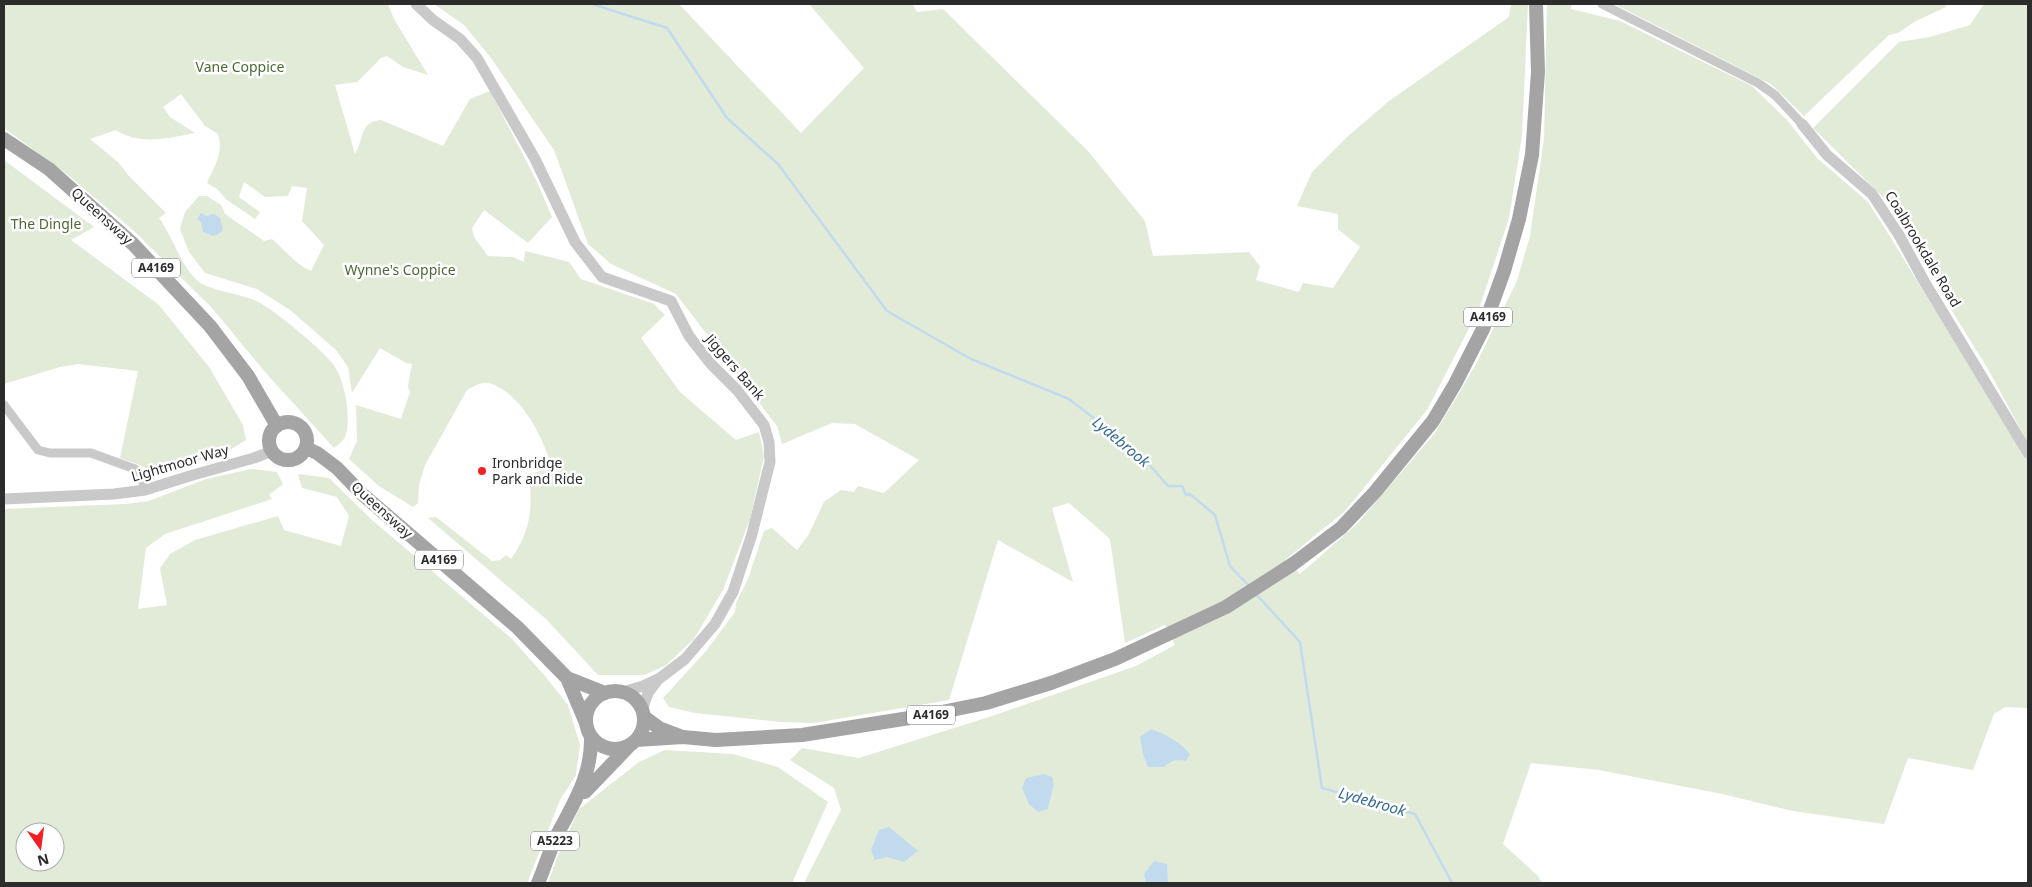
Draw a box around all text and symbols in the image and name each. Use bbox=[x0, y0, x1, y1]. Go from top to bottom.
park label: Vane Coppice bbox=[196, 57, 285, 76]
street label: Queensway bbox=[67, 183, 138, 249]
street label: Coalbrookdale Road bbox=[1881, 187, 1966, 310]
park label: The Dingle bbox=[11, 214, 81, 233]
road number: A4169 bbox=[132, 258, 180, 278]
park label: Wynne's Coppice bbox=[344, 260, 456, 279]
road number: A4169 bbox=[1464, 308, 1512, 326]
street label: Jiggers Bank bbox=[700, 328, 770, 404]
water label: Lydebrook bbox=[1089, 411, 1155, 471]
street label: Lightmoor Way bbox=[129, 439, 232, 485]
place label: Ironbridge Park and Ride bbox=[492, 453, 583, 488]
marker: Ironbridge Park and Ride bbox=[476, 465, 488, 477]
street label: Queensway bbox=[347, 477, 418, 543]
road number: A4169 bbox=[415, 550, 463, 570]
road number: A4169 bbox=[907, 706, 955, 724]
water label: Lydebrook bbox=[1336, 782, 1409, 820]
north arrow bbox=[15, 822, 65, 872]
road number: A5223 bbox=[531, 831, 579, 850]
text: N bbox=[35, 850, 51, 871]

